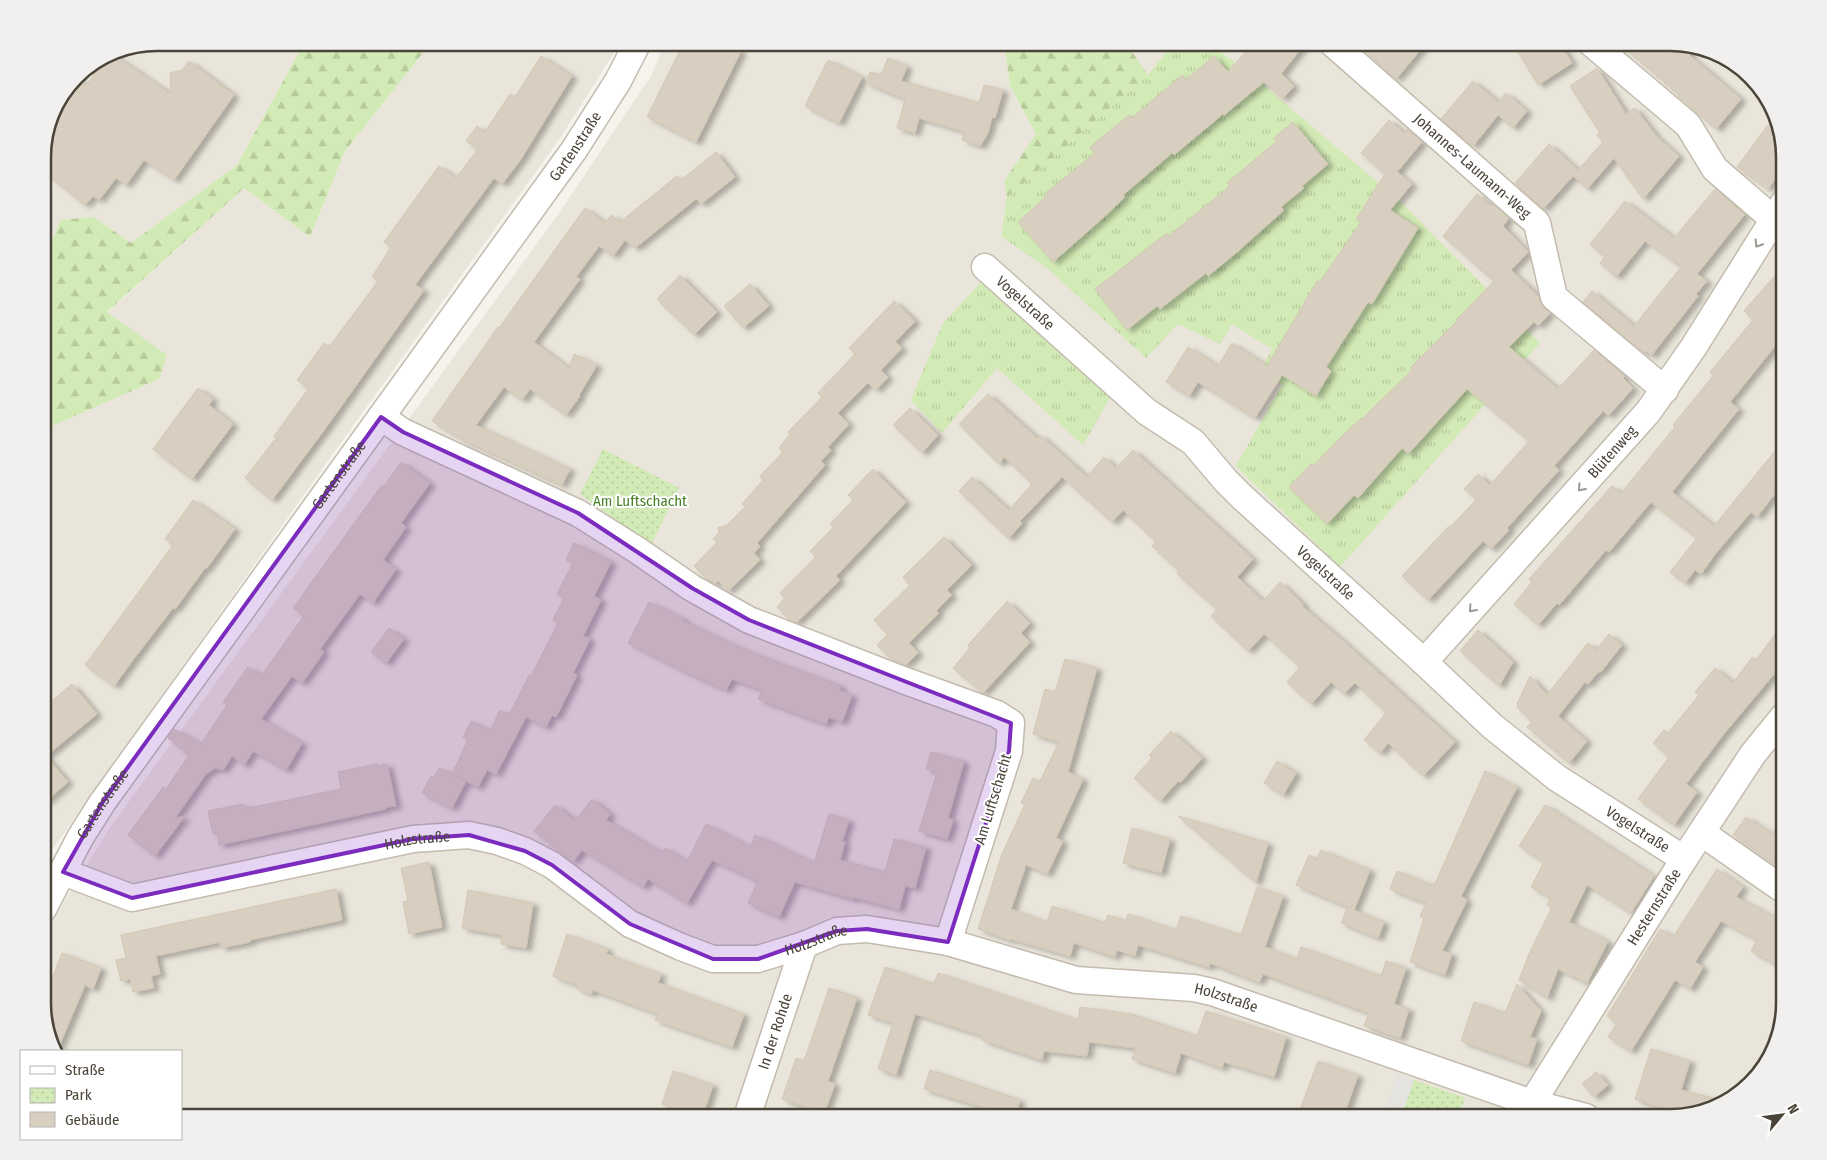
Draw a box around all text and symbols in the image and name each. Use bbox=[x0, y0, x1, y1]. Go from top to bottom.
street label: Gartenstraße bbox=[546, 108, 605, 185]
street label: Johannes-Laumann-Weg bbox=[1410, 110, 1534, 222]
one-way arrow bbox=[1754, 239, 1764, 248]
street label: Vogelstraße bbox=[992, 272, 1058, 334]
street label: Blütenweg bbox=[1584, 422, 1640, 482]
street label: Gartenstraße bbox=[308, 437, 370, 513]
one-way arrow bbox=[1578, 483, 1587, 492]
park label: Am Luftschacht bbox=[593, 492, 687, 510]
street label: Vogelstraße bbox=[1293, 542, 1358, 604]
one-way arrow bbox=[1468, 603, 1477, 612]
street label: Am Luftschacht bbox=[971, 751, 1015, 847]
street label: Gartenstraße bbox=[73, 766, 133, 842]
street label: Vogelstraße bbox=[1602, 802, 1673, 856]
street label: Holzstraße bbox=[383, 827, 451, 854]
street label: Hesternstraße bbox=[1623, 865, 1685, 949]
street label: Holzstraße bbox=[782, 921, 848, 959]
street label: Holzstraße bbox=[1193, 979, 1260, 1016]
street label: In der Rohde bbox=[754, 991, 796, 1072]
legend bbox=[20, 1050, 182, 1140]
text: Straße bbox=[65, 1061, 105, 1079]
text: Park bbox=[65, 1086, 92, 1104]
north arrow bbox=[1757, 1090, 1807, 1140]
text: N bbox=[1783, 1101, 1802, 1117]
text: Gebäude bbox=[65, 1111, 120, 1129]

